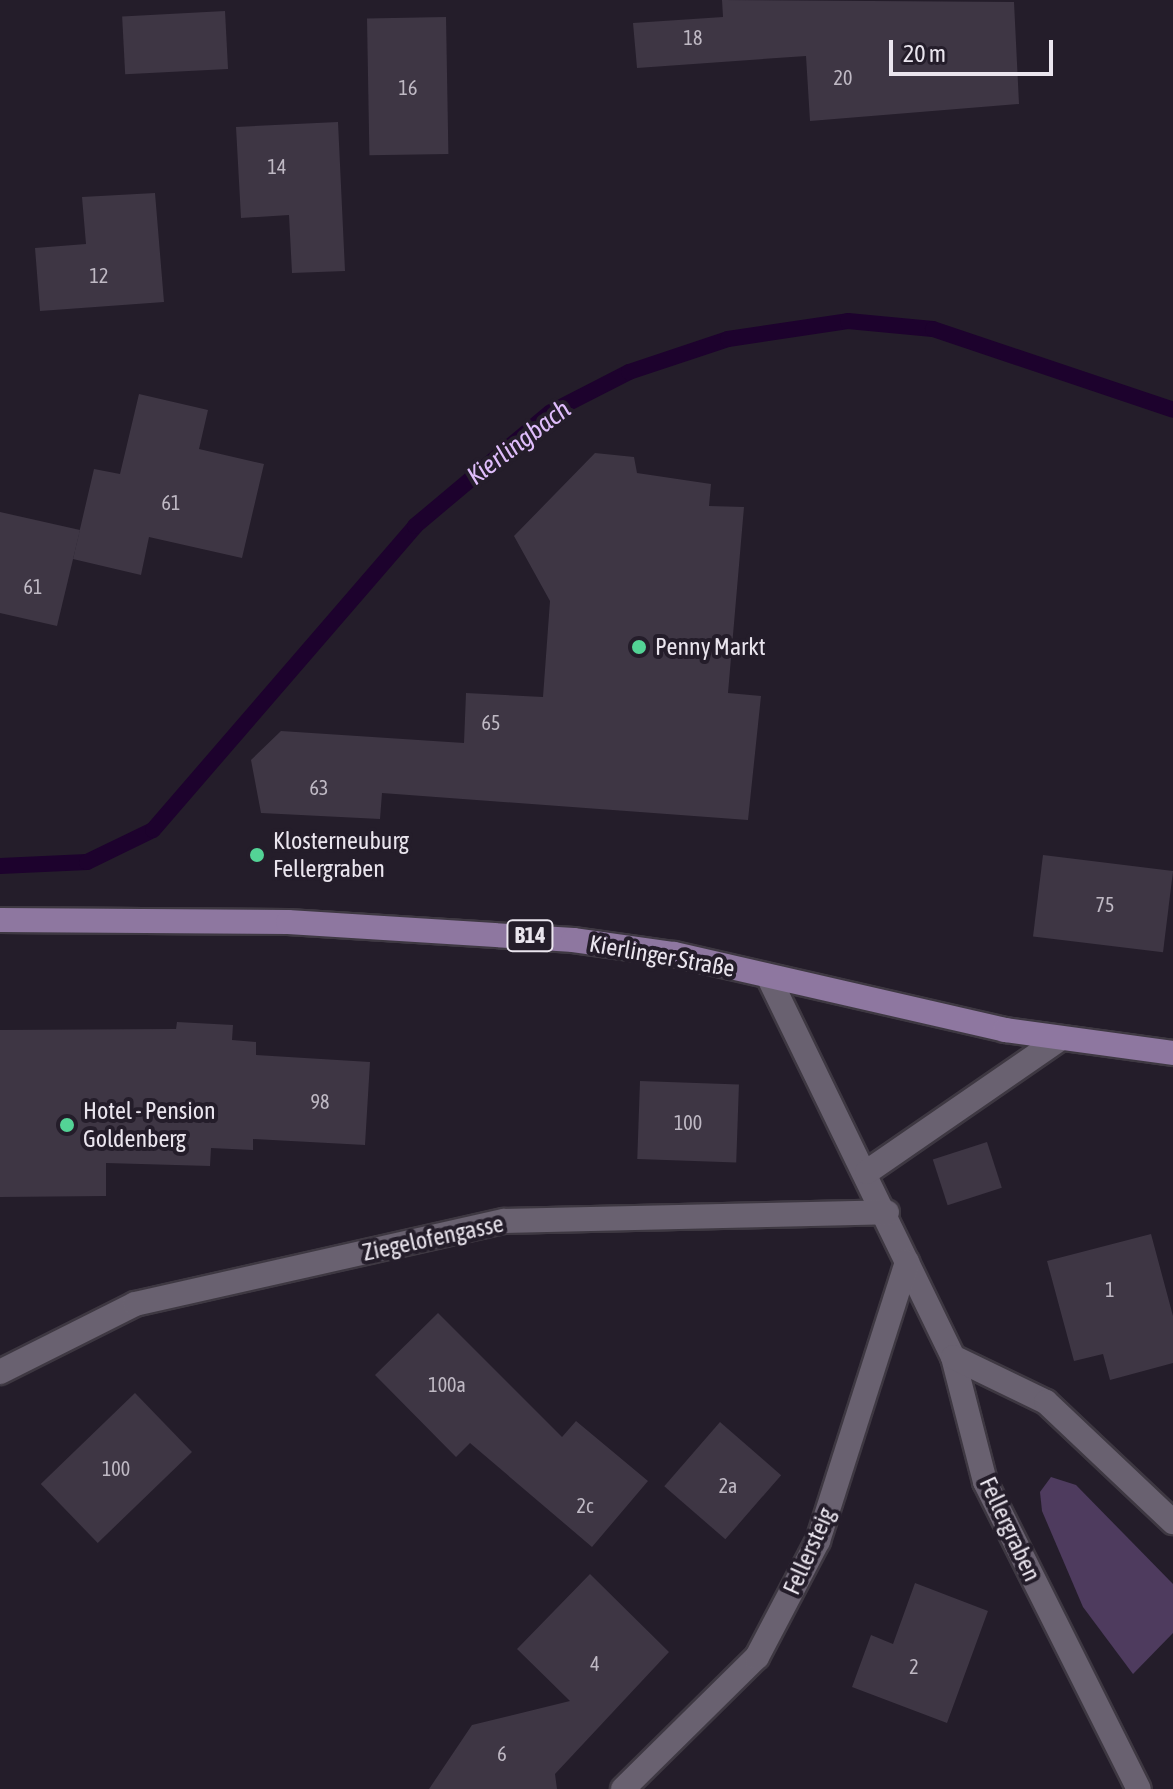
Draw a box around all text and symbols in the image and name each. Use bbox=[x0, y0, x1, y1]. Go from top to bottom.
scale bar bbox=[893, 24, 1057, 74]
house number: 18 bbox=[684, 25, 702, 49]
text: 20 m bbox=[903, 40, 946, 67]
house number: 20 bbox=[834, 65, 852, 89]
house number: 16 bbox=[399, 75, 417, 99]
house number: 14 bbox=[268, 154, 286, 178]
house number: 12 bbox=[90, 263, 108, 287]
water label: Kierlingbach bbox=[461, 394, 577, 492]
house number: 61 bbox=[162, 490, 180, 514]
house number: 61 bbox=[24, 574, 42, 598]
place label: Penny Markt bbox=[655, 633, 766, 661]
marker: Penny Markt bbox=[630, 638, 648, 656]
house number: 65 bbox=[482, 710, 500, 734]
house number: 63 bbox=[310, 775, 328, 799]
place label: Klosterneuburg Fellergraben bbox=[273, 827, 409, 883]
marker: Klosterneuburg Fellergraben bbox=[248, 846, 266, 864]
house number: 75 bbox=[1096, 892, 1114, 916]
road number: B14 bbox=[506, 918, 554, 954]
street label: Kierlinger Straße bbox=[587, 929, 737, 983]
house number: 98 bbox=[311, 1089, 329, 1113]
place label: Hotel - Pension Goldenberg bbox=[83, 1097, 216, 1153]
house number: 100 bbox=[674, 1110, 702, 1134]
marker: Hotel - Pension Goldenberg bbox=[58, 1116, 76, 1134]
street label: Ziegelofengasse bbox=[360, 1209, 506, 1267]
house number: 1 bbox=[1105, 1277, 1115, 1301]
house number: 100a bbox=[428, 1372, 466, 1396]
house number: 100 bbox=[102, 1456, 130, 1480]
street label: Fellergraben bbox=[973, 1472, 1047, 1586]
house number: 2a bbox=[719, 1473, 737, 1497]
house number: 2c bbox=[577, 1493, 593, 1517]
street label: Fellersteig bbox=[777, 1503, 841, 1599]
house number: 4 bbox=[590, 1651, 600, 1675]
house number: 2 bbox=[909, 1654, 919, 1678]
house number: 6 bbox=[497, 1741, 507, 1765]

